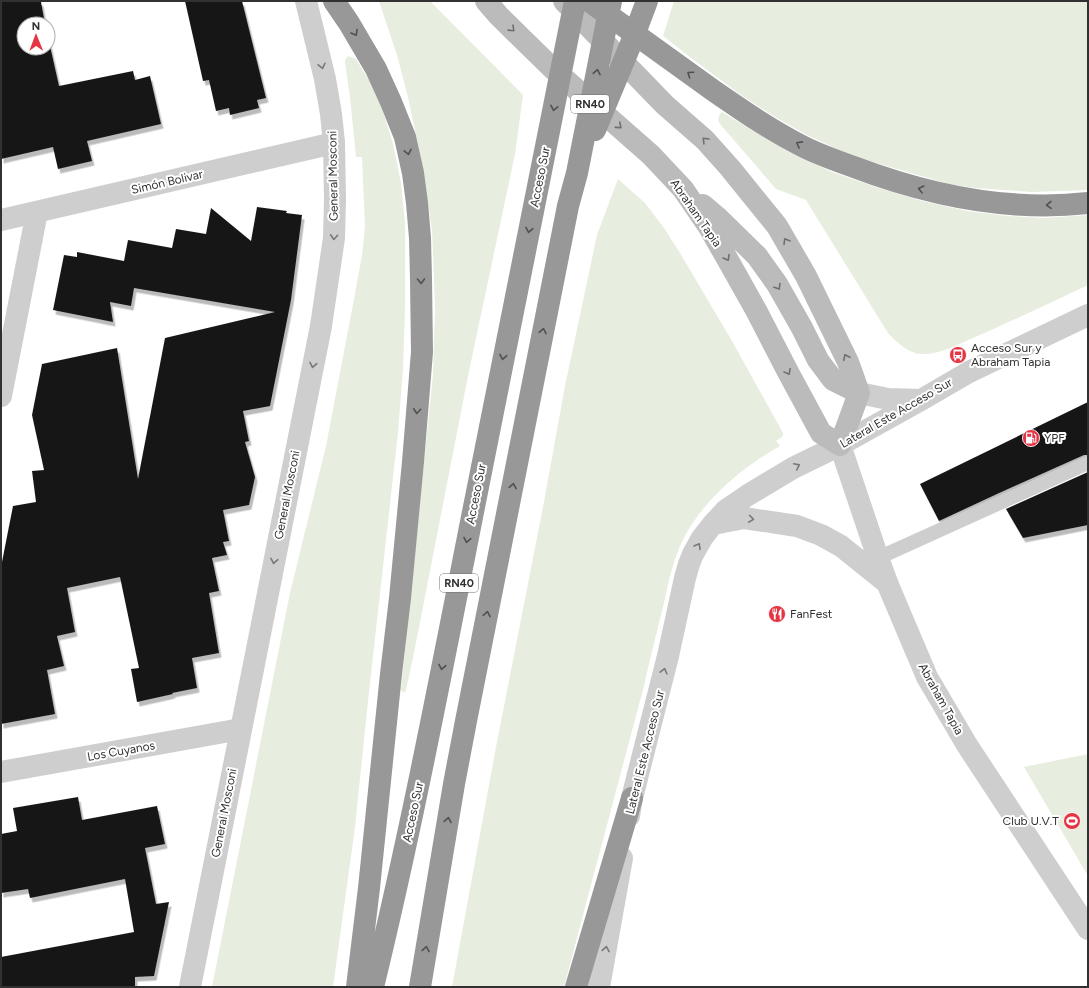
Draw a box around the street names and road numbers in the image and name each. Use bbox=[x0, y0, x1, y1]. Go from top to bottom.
road number: RN40 bbox=[571, 95, 609, 113]
street label: General Mosconi bbox=[325, 131, 341, 221]
street label: Acceso Sur bbox=[527, 146, 553, 208]
street label: Simón Bolivar bbox=[130, 167, 204, 197]
street label: Abraham Tapia bbox=[668, 176, 724, 250]
street label: Lateral Este Acceso Sur bbox=[837, 375, 955, 451]
street label: General Mosconi bbox=[272, 449, 302, 541]
street label: Acceso Sur bbox=[463, 463, 489, 525]
road number: RN40 bbox=[440, 574, 478, 592]
street label: Abraham Tapia bbox=[916, 661, 966, 737]
street label: Lateral Este Acceso Sur bbox=[623, 689, 667, 815]
street label: Los Cuyanos bbox=[86, 738, 156, 764]
street label: General Mosconi bbox=[209, 767, 239, 859]
street label: Acceso Sur bbox=[400, 781, 426, 843]

